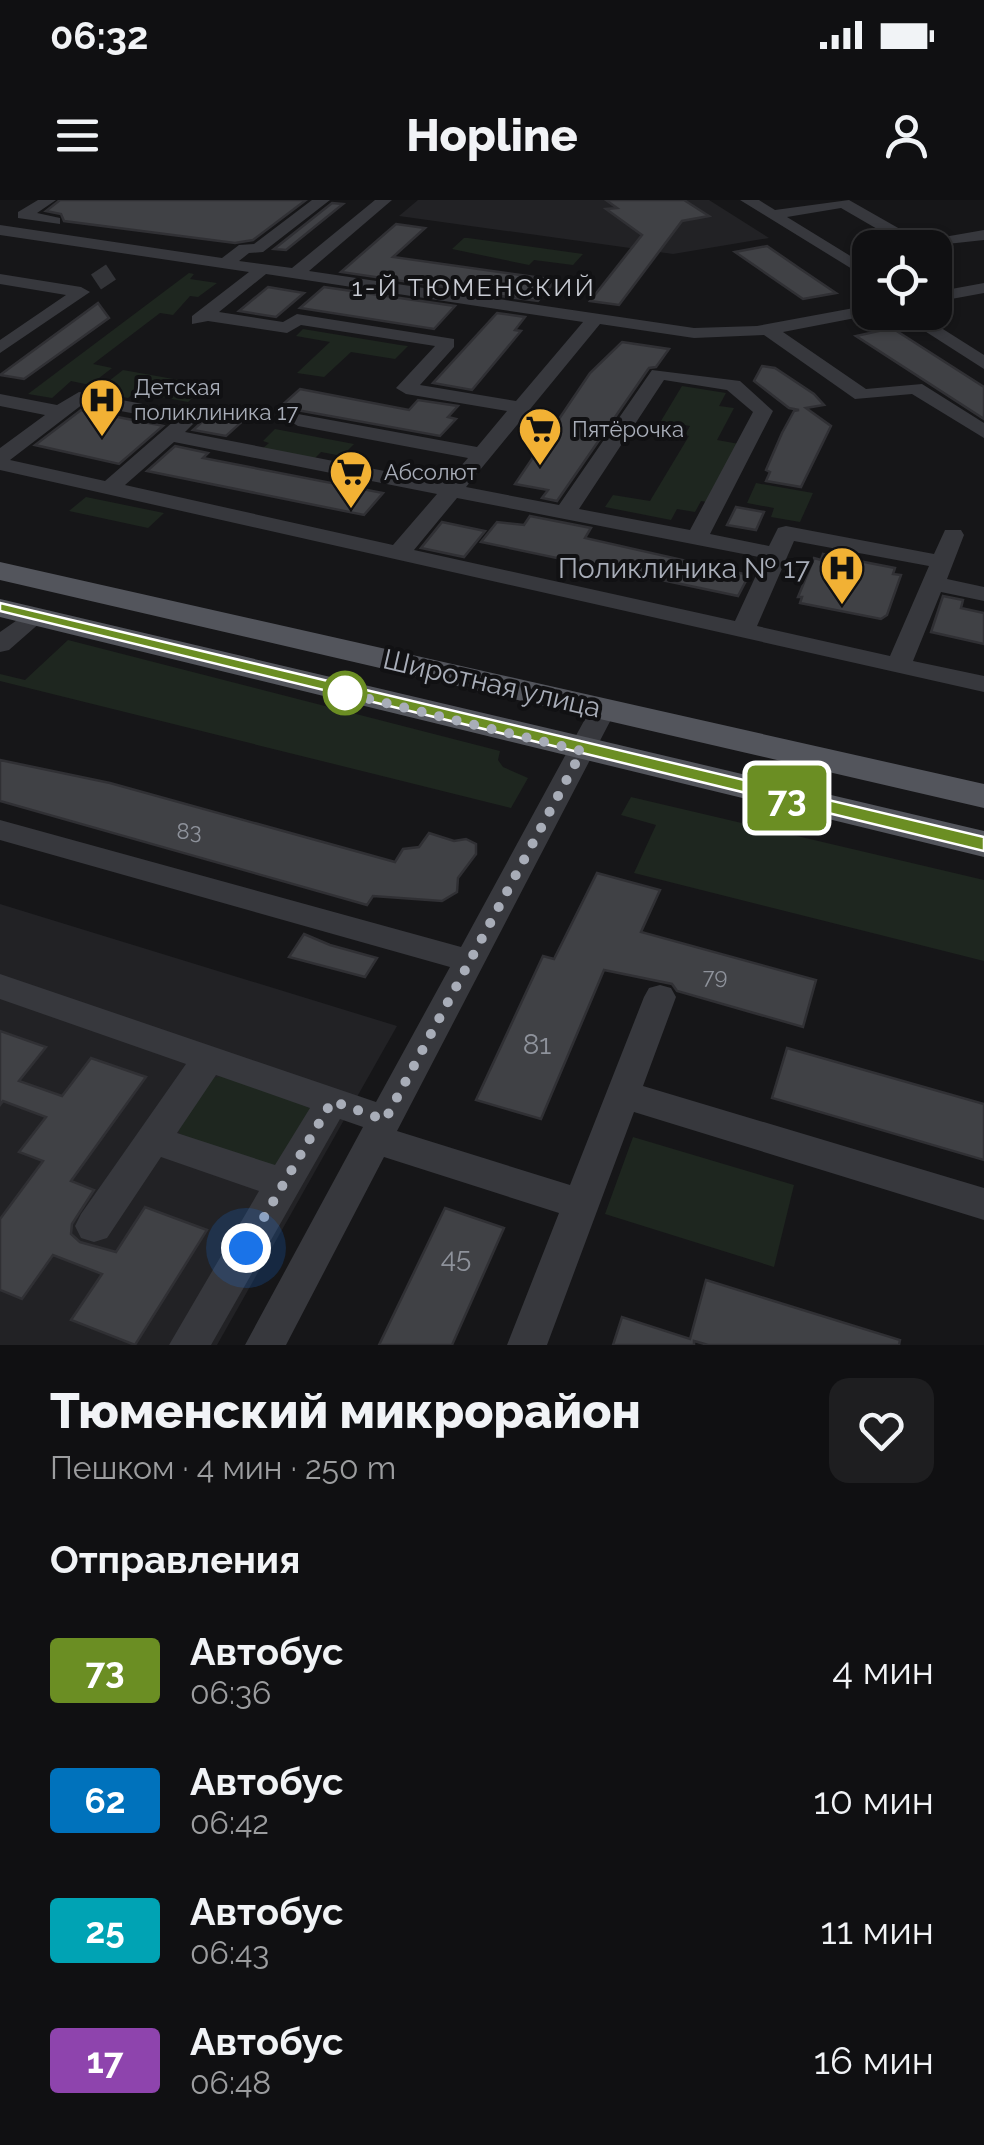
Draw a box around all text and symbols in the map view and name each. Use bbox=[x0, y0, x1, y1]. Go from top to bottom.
text: 06:32 bbox=[50, 13, 148, 58]
icon: menu bbox=[50, 108, 105, 163]
icon: person bbox=[879, 108, 934, 163]
text: Hopline bbox=[406, 109, 578, 162]
map controls bbox=[852, 230, 952, 330]
button: locate bbox=[852, 230, 952, 330]
district label: 1-Й ТЮМЕНСКИЙ bbox=[352, 272, 596, 302]
place label: Детская поликлиника 17 bbox=[134, 374, 298, 425]
hospital icon: Детская поликлиника 17 bbox=[79, 377, 125, 438]
supermarket icon: Пятёрочка bbox=[517, 406, 563, 467]
place label: Пятёрочка bbox=[572, 416, 684, 442]
supermarket icon: Абсолют bbox=[328, 449, 374, 510]
place label: Абсолют bbox=[384, 459, 478, 485]
hospital icon: Поликлиника № 17 bbox=[819, 545, 865, 606]
place label: Поликлиника № 17 bbox=[558, 552, 810, 585]
street label: Широтная улица bbox=[380, 642, 604, 725]
unlabelled marker bbox=[324, 672, 366, 714]
line badge: 73 bbox=[742, 766, 832, 830]
text: 73 bbox=[767, 778, 807, 819]
house number: 83 bbox=[177, 818, 201, 844]
house number: 79 bbox=[703, 963, 727, 989]
house number: 81 bbox=[523, 1028, 551, 1061]
your location bbox=[221, 1223, 271, 1273]
house number: 45 bbox=[441, 1241, 471, 1274]
button: heart bbox=[829, 1378, 934, 1483]
text: Тюменский микрорайон bbox=[50, 1383, 641, 1439]
text: Пешком · 4 мин · 250 m bbox=[50, 1449, 396, 1486]
text: Отправления bbox=[50, 1537, 300, 1582]
text: Автобус bbox=[190, 1629, 344, 1674]
text: 4 мин bbox=[832, 1648, 934, 1693]
text: 73 bbox=[85, 1650, 125, 1691]
text: 06:36 bbox=[190, 1674, 271, 1711]
text: Автобус bbox=[190, 1759, 344, 1804]
text: 10 мин bbox=[813, 1778, 934, 1823]
text: 62 bbox=[85, 1780, 126, 1821]
text: 06:42 bbox=[190, 1804, 269, 1841]
text: Автобус bbox=[190, 1889, 344, 1934]
text: 11 мин bbox=[820, 1908, 934, 1953]
text: 25 bbox=[85, 1910, 125, 1951]
text: 06:43 bbox=[190, 1934, 269, 1971]
text: Автобус bbox=[190, 2019, 344, 2064]
text: 16 мин bbox=[814, 2038, 934, 2083]
text: 17 bbox=[87, 2040, 123, 2081]
text: 06:48 bbox=[190, 2064, 271, 2101]

